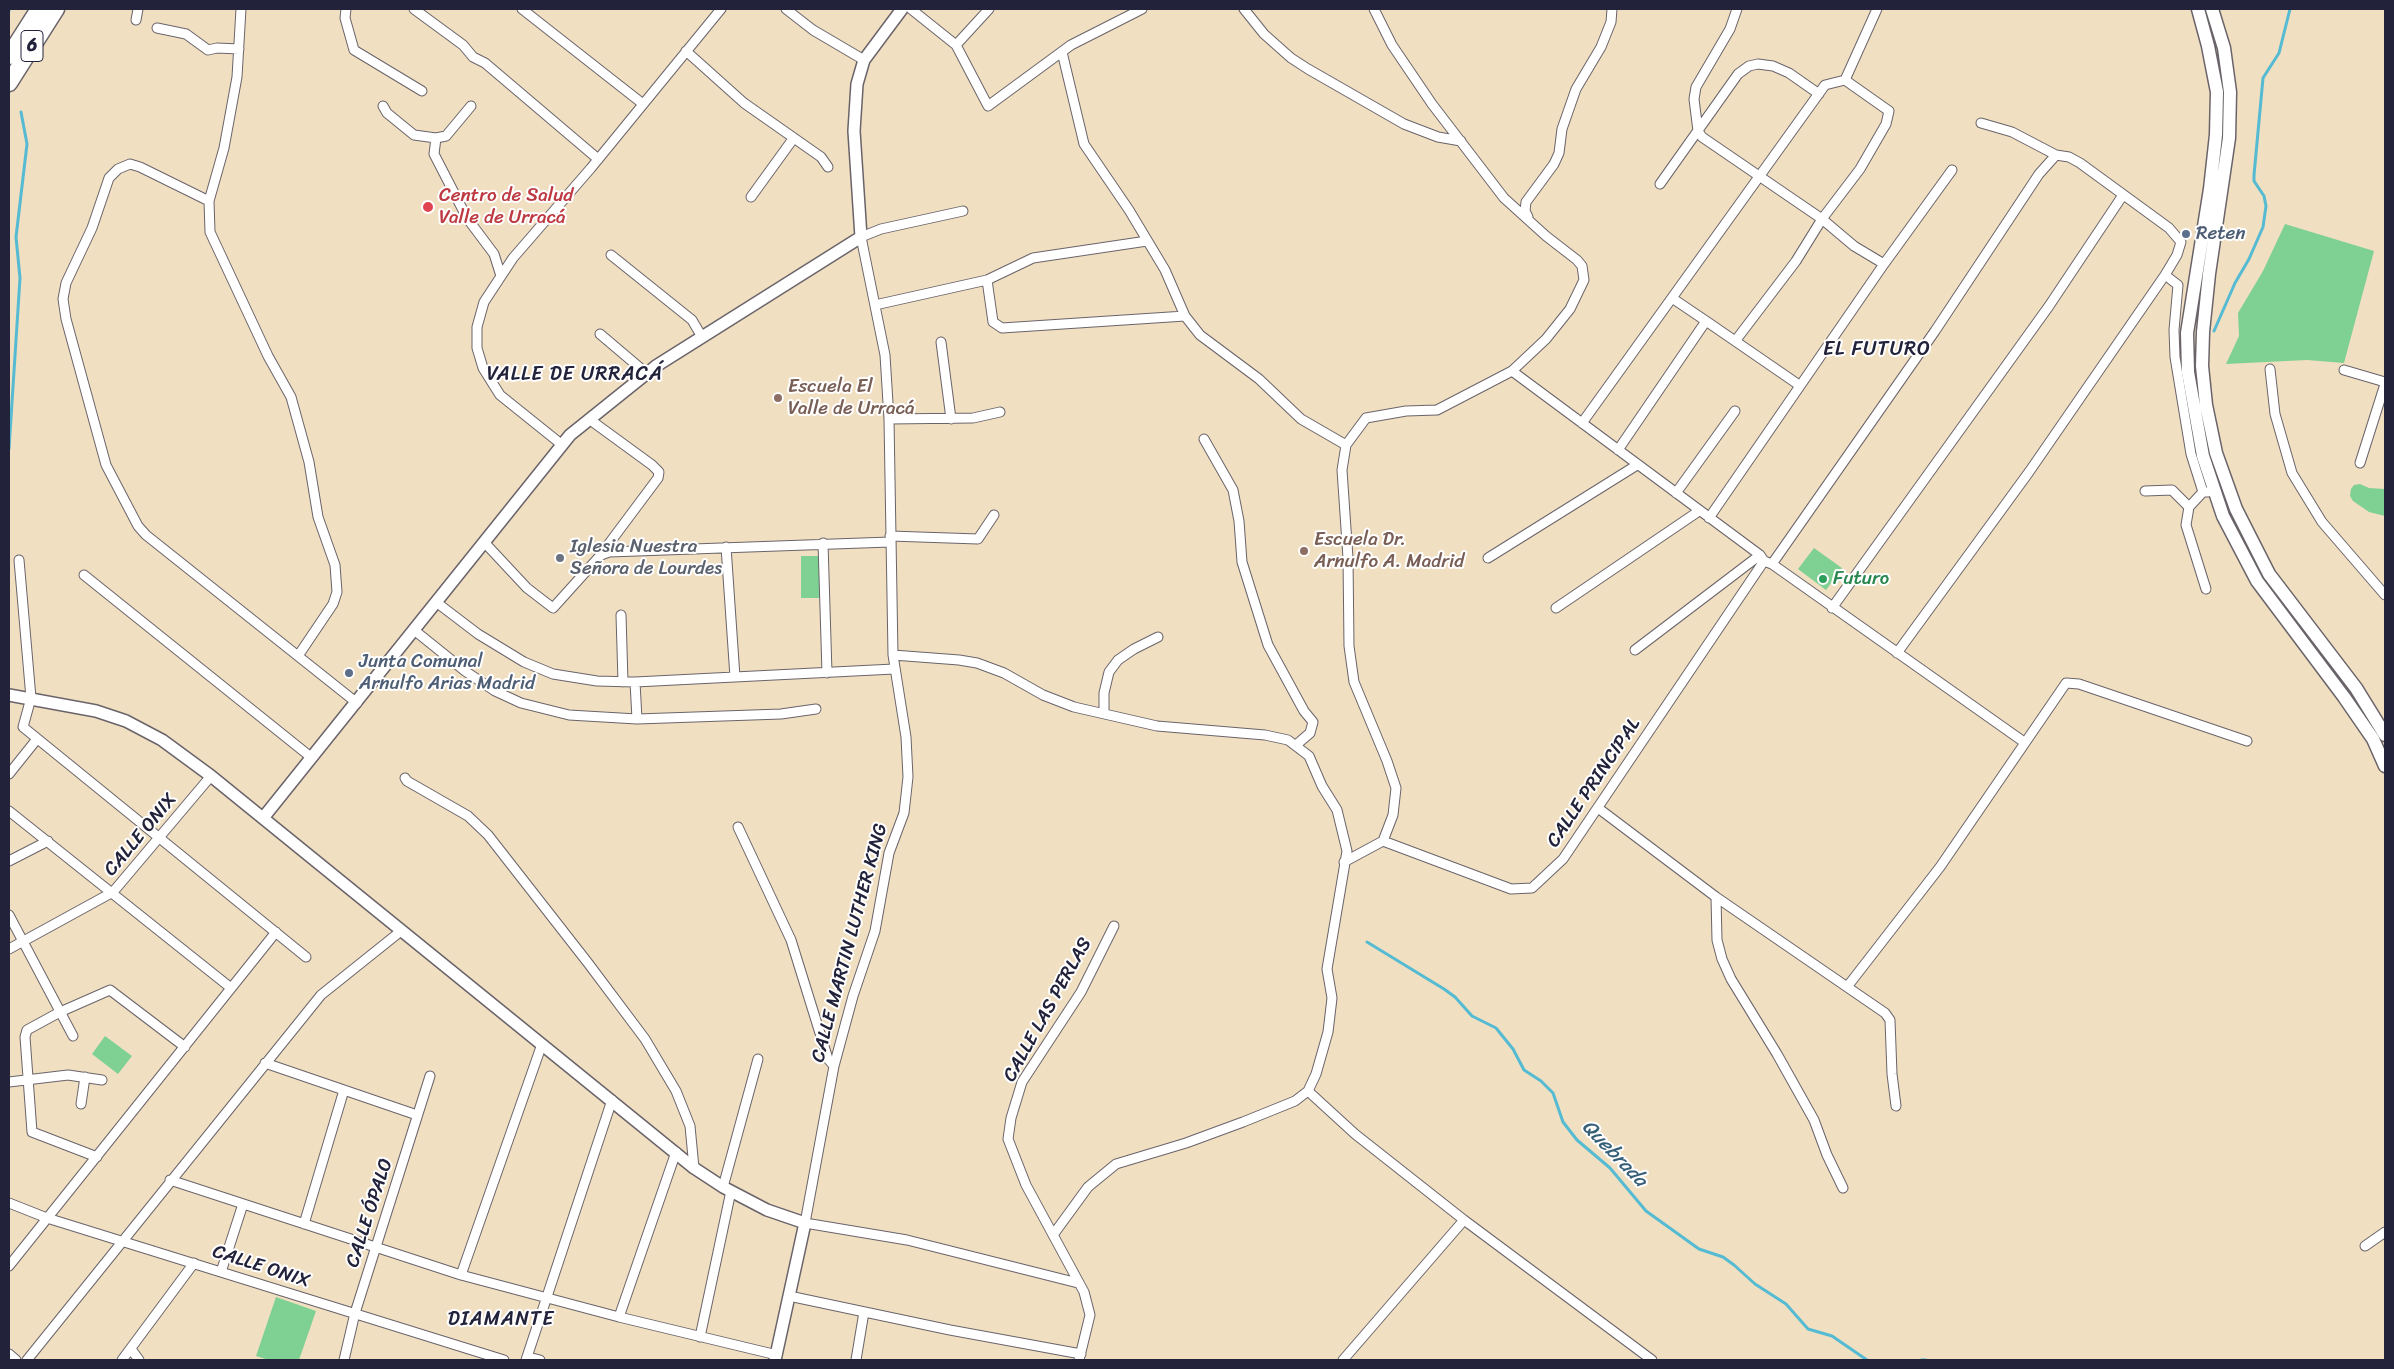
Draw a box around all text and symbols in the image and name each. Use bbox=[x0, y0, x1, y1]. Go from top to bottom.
road number: 6 bbox=[21, 30, 43, 61]
place label: Centro de Salud Valle de Urracá bbox=[439, 185, 573, 229]
marker: Centro de Salud Valle de Urracá bbox=[421, 200, 435, 214]
place label: Reten bbox=[2196, 223, 2246, 245]
marker: Reten bbox=[2180, 228, 2192, 240]
district label: EL FUTURO bbox=[1822, 338, 1932, 362]
district label: VALLE DE URRACÁ bbox=[485, 363, 665, 387]
place label: Escuela El Valle de Urracá bbox=[788, 376, 914, 420]
marker: Escuela El Valle de Urracá bbox=[772, 392, 784, 404]
place label: Escuela Dr. Arnulfo A. Madrid bbox=[1314, 529, 1464, 573]
place label: Iglesia Nuestra Señora de Lourdes bbox=[570, 536, 722, 580]
marker: Escuela Dr. Arnulfo A. Madrid bbox=[1298, 545, 1310, 557]
marker: Iglesia Nuestra Señora de Lourdes bbox=[554, 552, 566, 564]
place label: Futuro bbox=[1833, 568, 1889, 590]
marker: Futuro bbox=[1817, 573, 1829, 585]
place label: Junta Comunal Arnulfo Arias Madrid bbox=[359, 651, 535, 695]
marker: Junta Comunal Arnulfo Arias Madrid bbox=[343, 667, 355, 679]
street label: CALLE PRINCIPAL bbox=[1542, 714, 1646, 852]
street label: CALLE ONIX bbox=[100, 789, 182, 881]
street label: CALLE MARTIN LUTHER KING bbox=[807, 821, 893, 1065]
street label: CALLE LAS PERLAS bbox=[999, 934, 1097, 1086]
water label: Quebrada bbox=[1576, 1116, 1652, 1192]
street label: CALLE ÓPALO bbox=[342, 1156, 398, 1270]
street label: CALLE ONIX bbox=[209, 1241, 313, 1293]
district label: DIAMANTE bbox=[446, 1308, 556, 1332]

